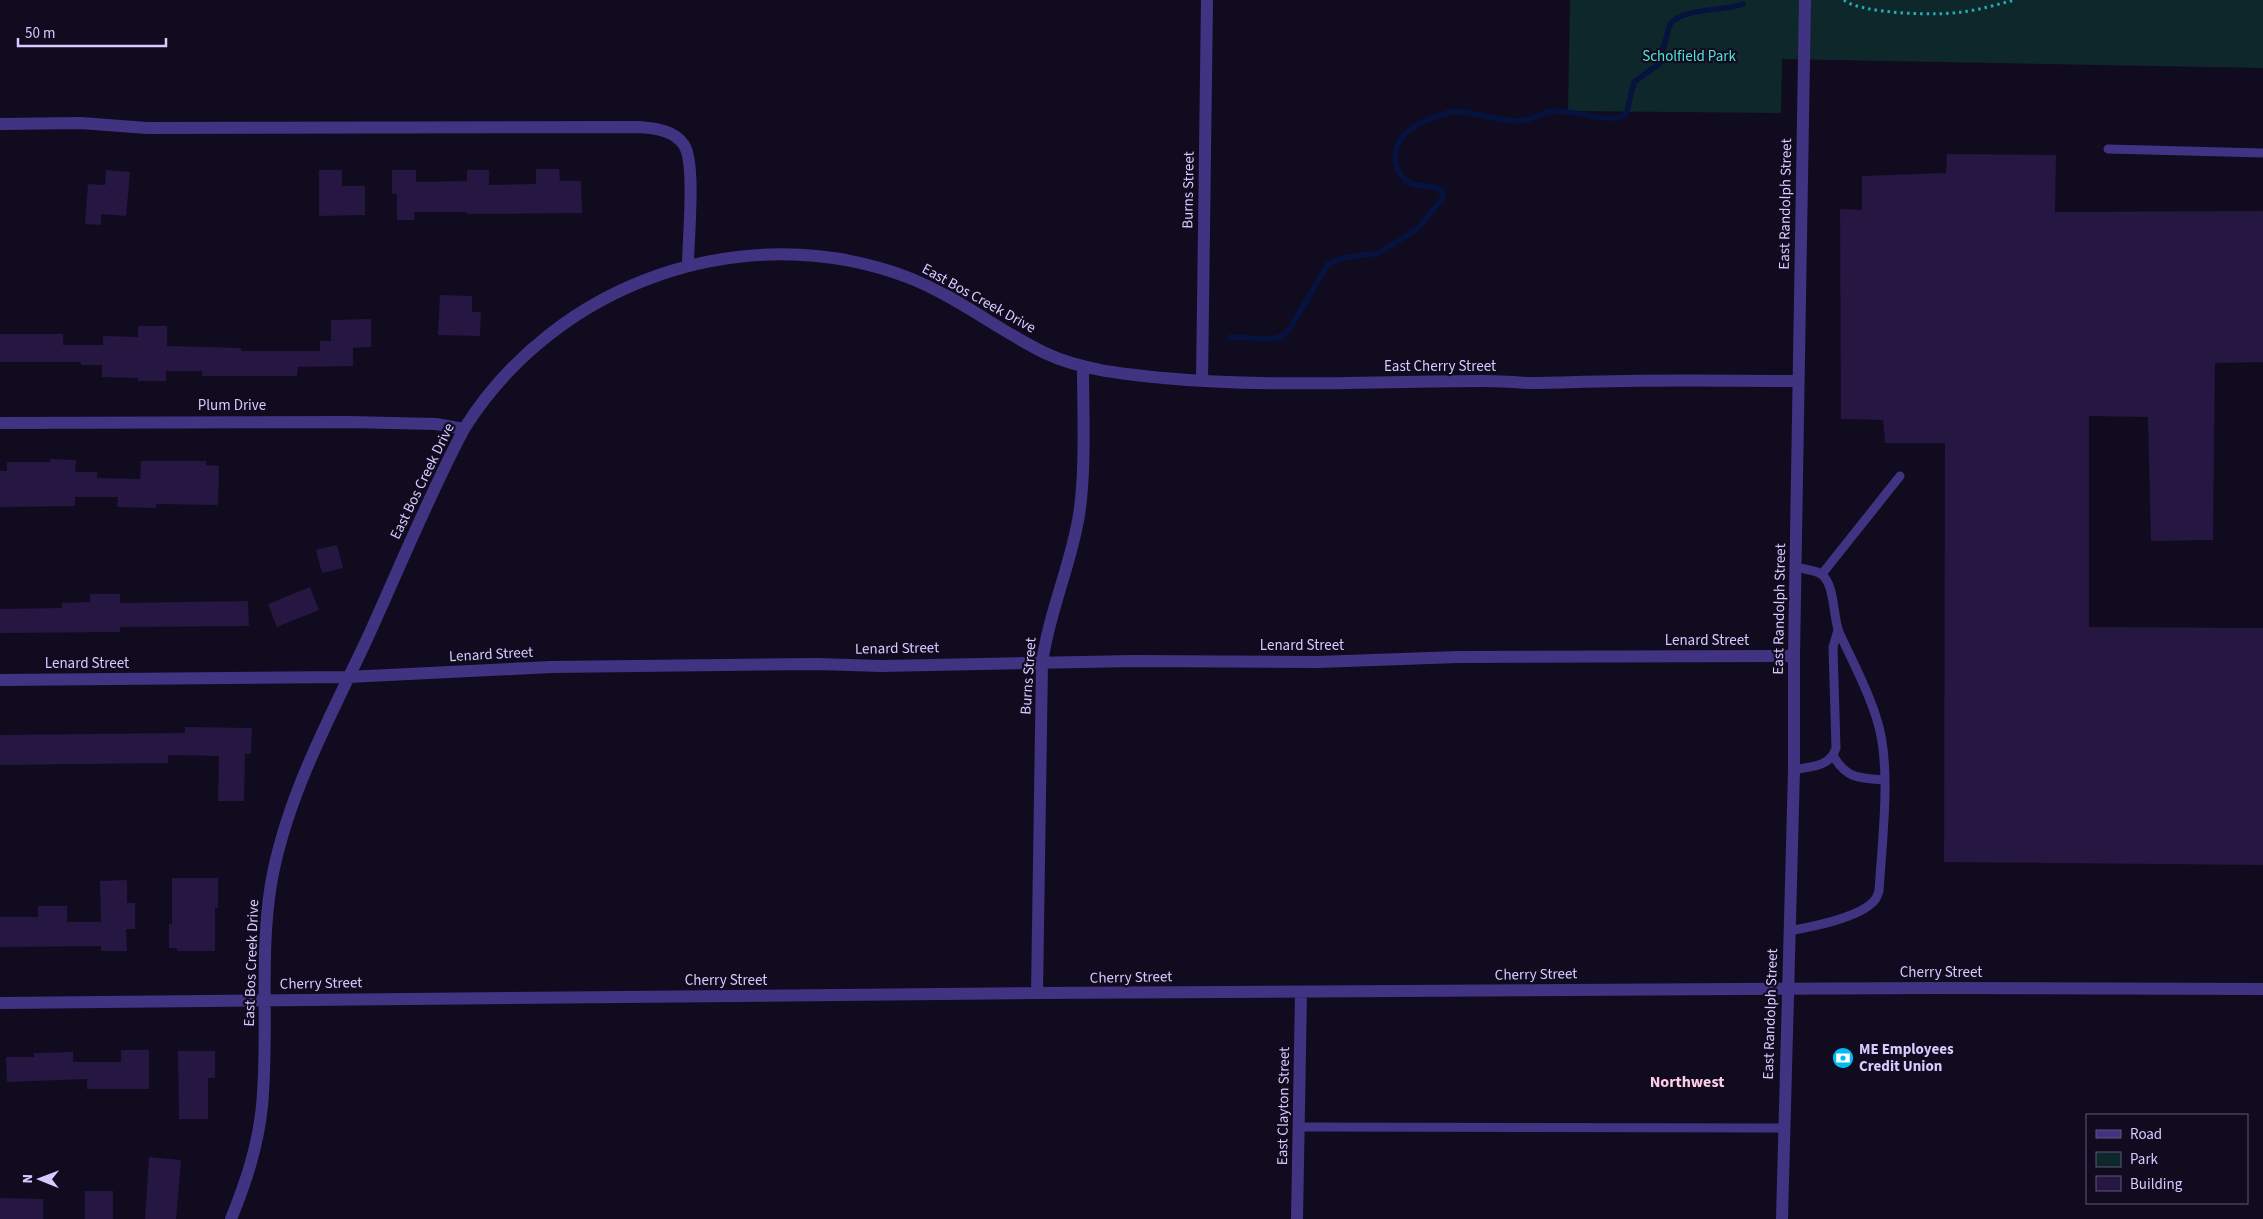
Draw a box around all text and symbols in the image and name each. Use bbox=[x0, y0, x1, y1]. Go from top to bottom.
scale bar bbox=[18, 15, 165, 47]
text: 50 m bbox=[25, 23, 55, 44]
park label: Scholfield Park bbox=[1642, 46, 1736, 67]
street label: East Randolph Street bbox=[1774, 138, 1797, 270]
street label: Burns Street bbox=[1177, 151, 1200, 229]
street label: East Bos Creek Drive bbox=[918, 258, 1039, 338]
street label: East Cherry Street bbox=[1384, 356, 1496, 377]
street label: Plum Drive bbox=[198, 395, 266, 416]
street label: East Bos Creek Drive bbox=[385, 419, 460, 543]
street label: East Randolph Street bbox=[1768, 543, 1791, 675]
street label: Lenard Street bbox=[1665, 630, 1749, 651]
street label: Lenard Street bbox=[1260, 635, 1344, 656]
street label: Lenard Street bbox=[855, 637, 939, 660]
street label: Burns Street bbox=[1015, 637, 1042, 715]
street label: Lenard Street bbox=[448, 642, 534, 667]
street label: Lenard Street bbox=[45, 653, 129, 674]
street label: East Bos Creek Drive bbox=[239, 899, 264, 1027]
street label: East Randolph Street bbox=[1758, 948, 1783, 1080]
street label: Cherry Street bbox=[1900, 962, 1982, 983]
street label: Cherry Street bbox=[1495, 963, 1577, 986]
street label: Cherry Street bbox=[1090, 966, 1172, 989]
street label: Cherry Street bbox=[685, 970, 767, 991]
street label: Cherry Street bbox=[280, 972, 362, 995]
place label: ME Employees Credit Union bbox=[1859, 1039, 1954, 1077]
bank icon: ME Employees Credit Union bbox=[1831, 1046, 1855, 1070]
street label: East Clayton Street bbox=[1272, 1047, 1295, 1165]
district label: Northwest bbox=[1650, 1071, 1724, 1093]
legend bbox=[2086, 1114, 2248, 1204]
text: Road bbox=[2130, 1124, 2162, 1145]
text: Park bbox=[2130, 1149, 2159, 1170]
north arrow bbox=[15, 1154, 65, 1204]
text: N bbox=[18, 1174, 38, 1184]
text: Building bbox=[2130, 1174, 2183, 1195]

